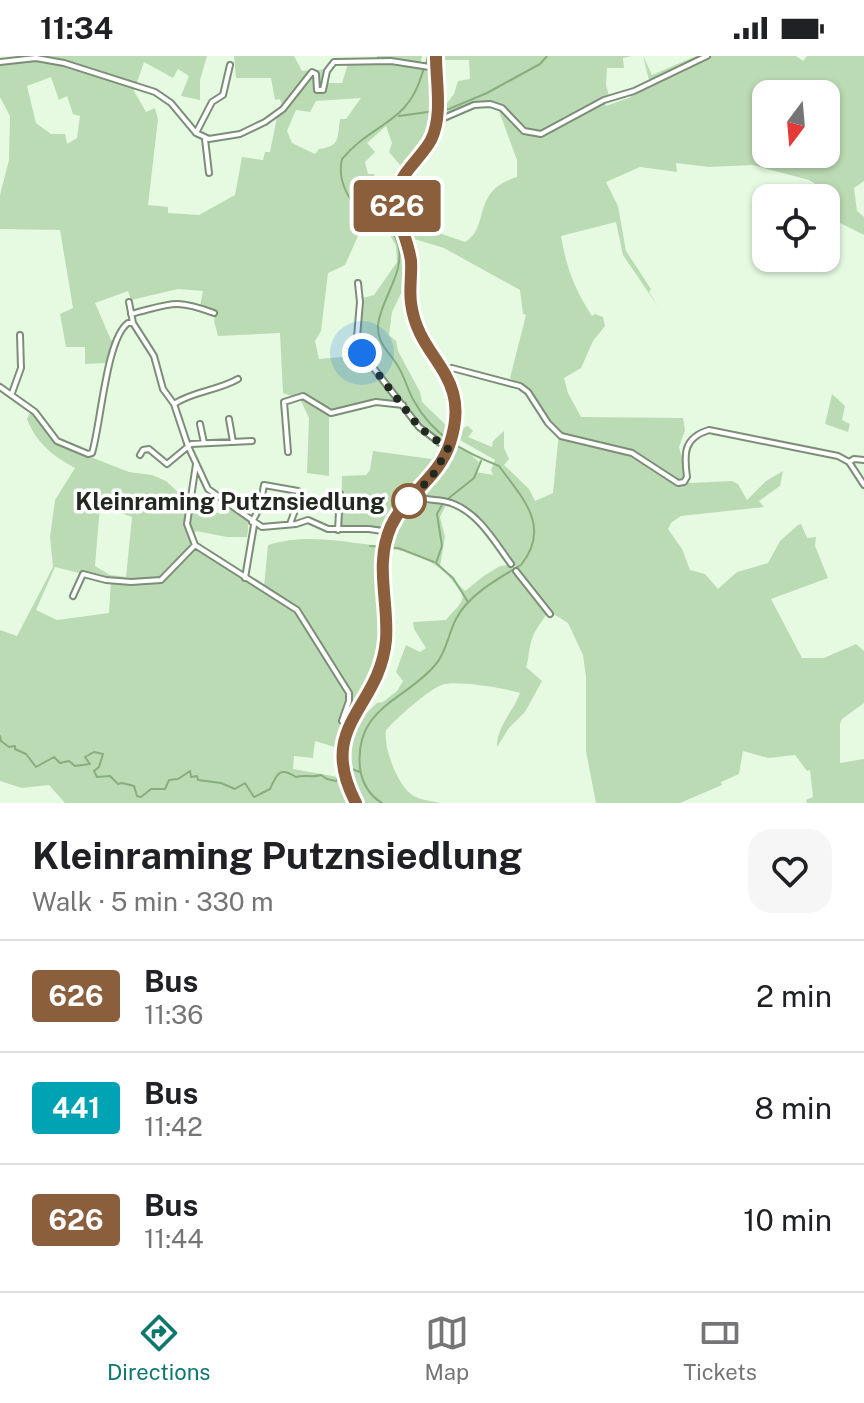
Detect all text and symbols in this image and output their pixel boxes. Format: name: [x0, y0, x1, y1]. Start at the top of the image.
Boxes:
text: 11:34: [40, 10, 113, 46]
north arrow: [752, 80, 840, 168]
map controls: [752, 80, 840, 272]
line badge: 626: [351, 180, 443, 232]
button: locate: [752, 184, 840, 272]
text: 626: [370, 189, 424, 222]
your location: [342, 333, 382, 373]
marker: Kleinraming Putznsiedlung: [392, 484, 426, 518]
place label: Kleinraming Putznsiedlung: [75, 487, 385, 515]
button: heart: [748, 829, 832, 913]
text: Kleinraming Putznsiedlung: [32, 833, 522, 878]
text: Walk · 5 min · 330 m: [32, 886, 273, 917]
text: Bus: [144, 963, 198, 999]
text: 2 min: [756, 978, 832, 1014]
text: 626: [49, 979, 103, 1012]
text: 11:36: [144, 999, 203, 1030]
text: Bus: [144, 1075, 198, 1111]
text: 8 min: [754, 1090, 832, 1126]
text: 441: [52, 1091, 100, 1124]
text: 11:42: [144, 1111, 203, 1142]
text: Bus: [144, 1187, 198, 1223]
text: 10 min: [743, 1202, 832, 1238]
text: 626: [49, 1203, 103, 1236]
text: 11:44: [144, 1223, 204, 1254]
tab: Directions: [107, 1311, 210, 1385]
tab: Map: [424, 1311, 469, 1385]
tab: Tickets: [683, 1311, 757, 1385]

